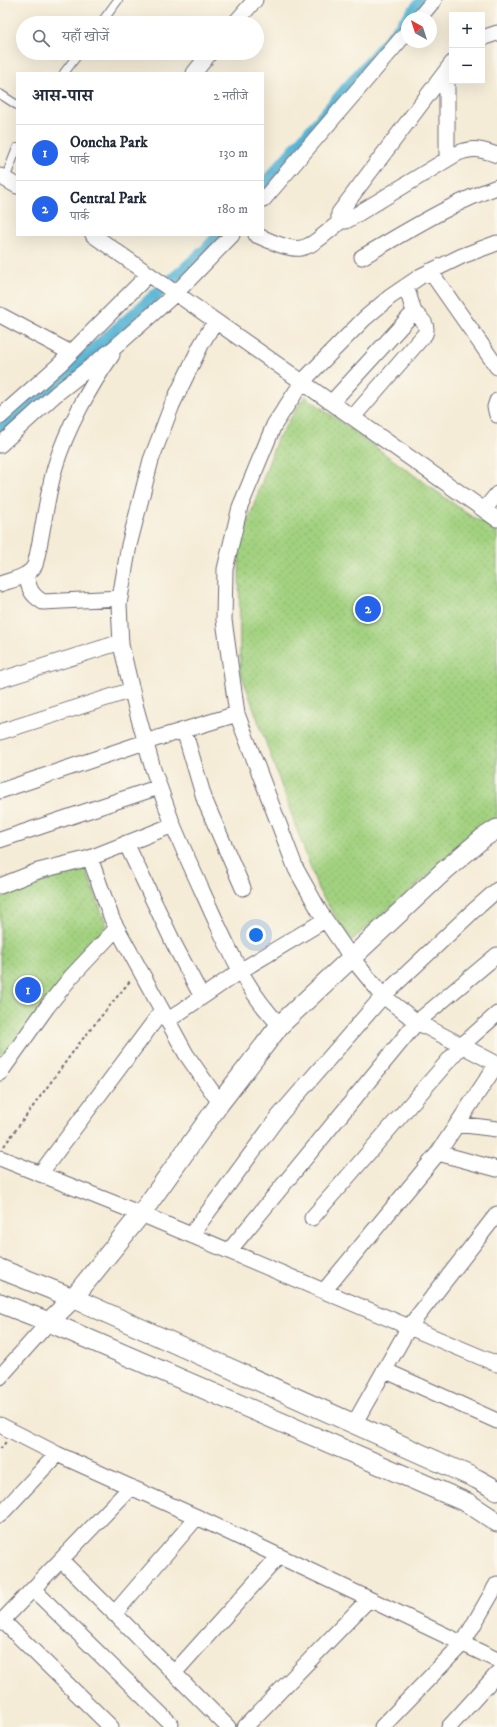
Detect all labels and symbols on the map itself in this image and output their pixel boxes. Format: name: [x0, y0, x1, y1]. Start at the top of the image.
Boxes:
north arrow: [401, 12, 437, 48]
pin: 2: [355, 594, 381, 624]
your location: [246, 925, 266, 945]
pin: 1: [15, 975, 41, 1005]

